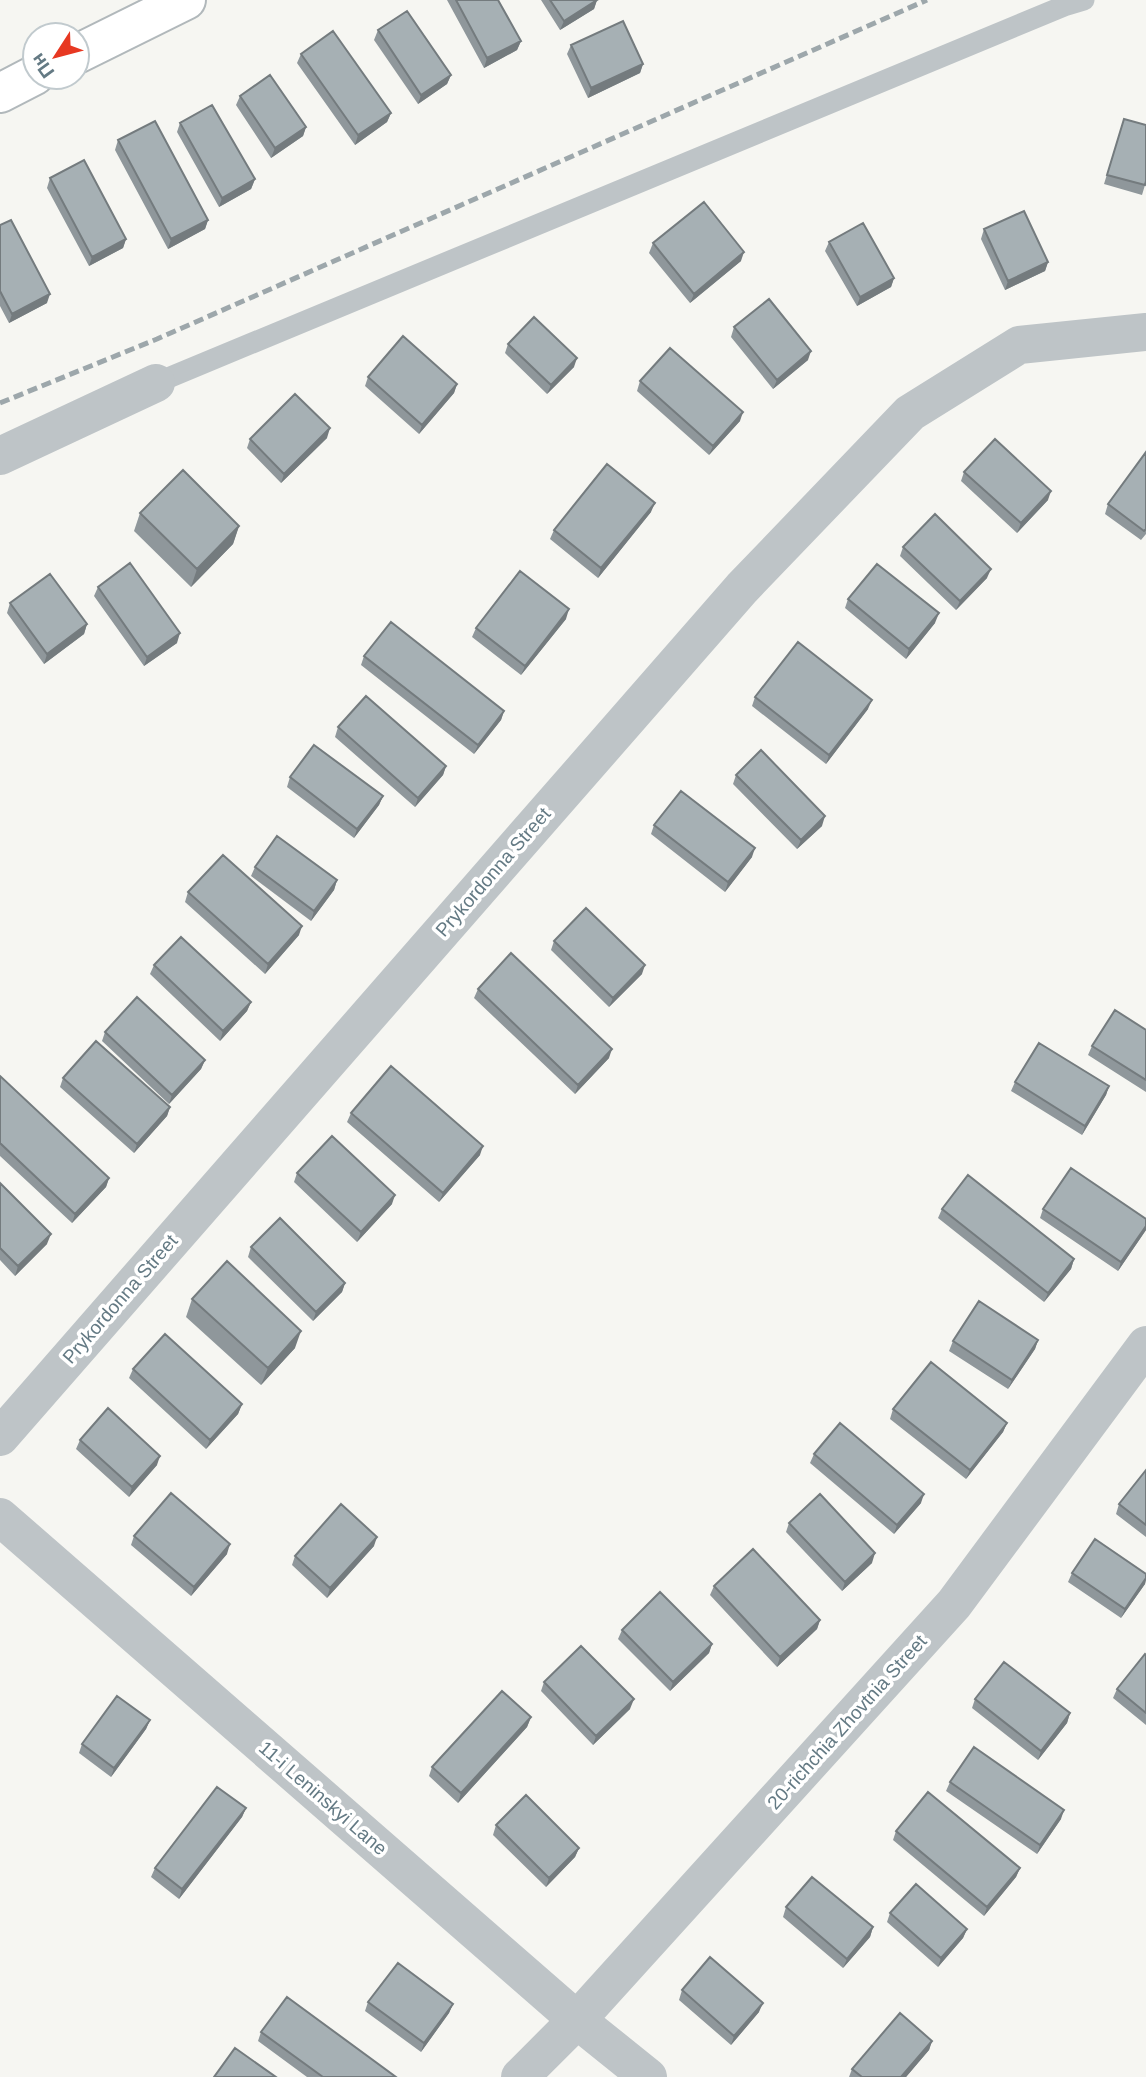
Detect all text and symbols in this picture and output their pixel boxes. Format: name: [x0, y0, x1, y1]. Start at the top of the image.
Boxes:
north arrow: [21, 21, 91, 91]
text: Пн: [27, 49, 59, 82]
street label: Prykordonna Street: [431, 803, 555, 941]
street label: Prykordonna Street: [58, 1230, 182, 1368]
street label: 20-richchia Zhovtnia Street: [763, 1630, 931, 1813]
street label: 11-i Leninskyi Lane: [255, 1737, 391, 1859]

